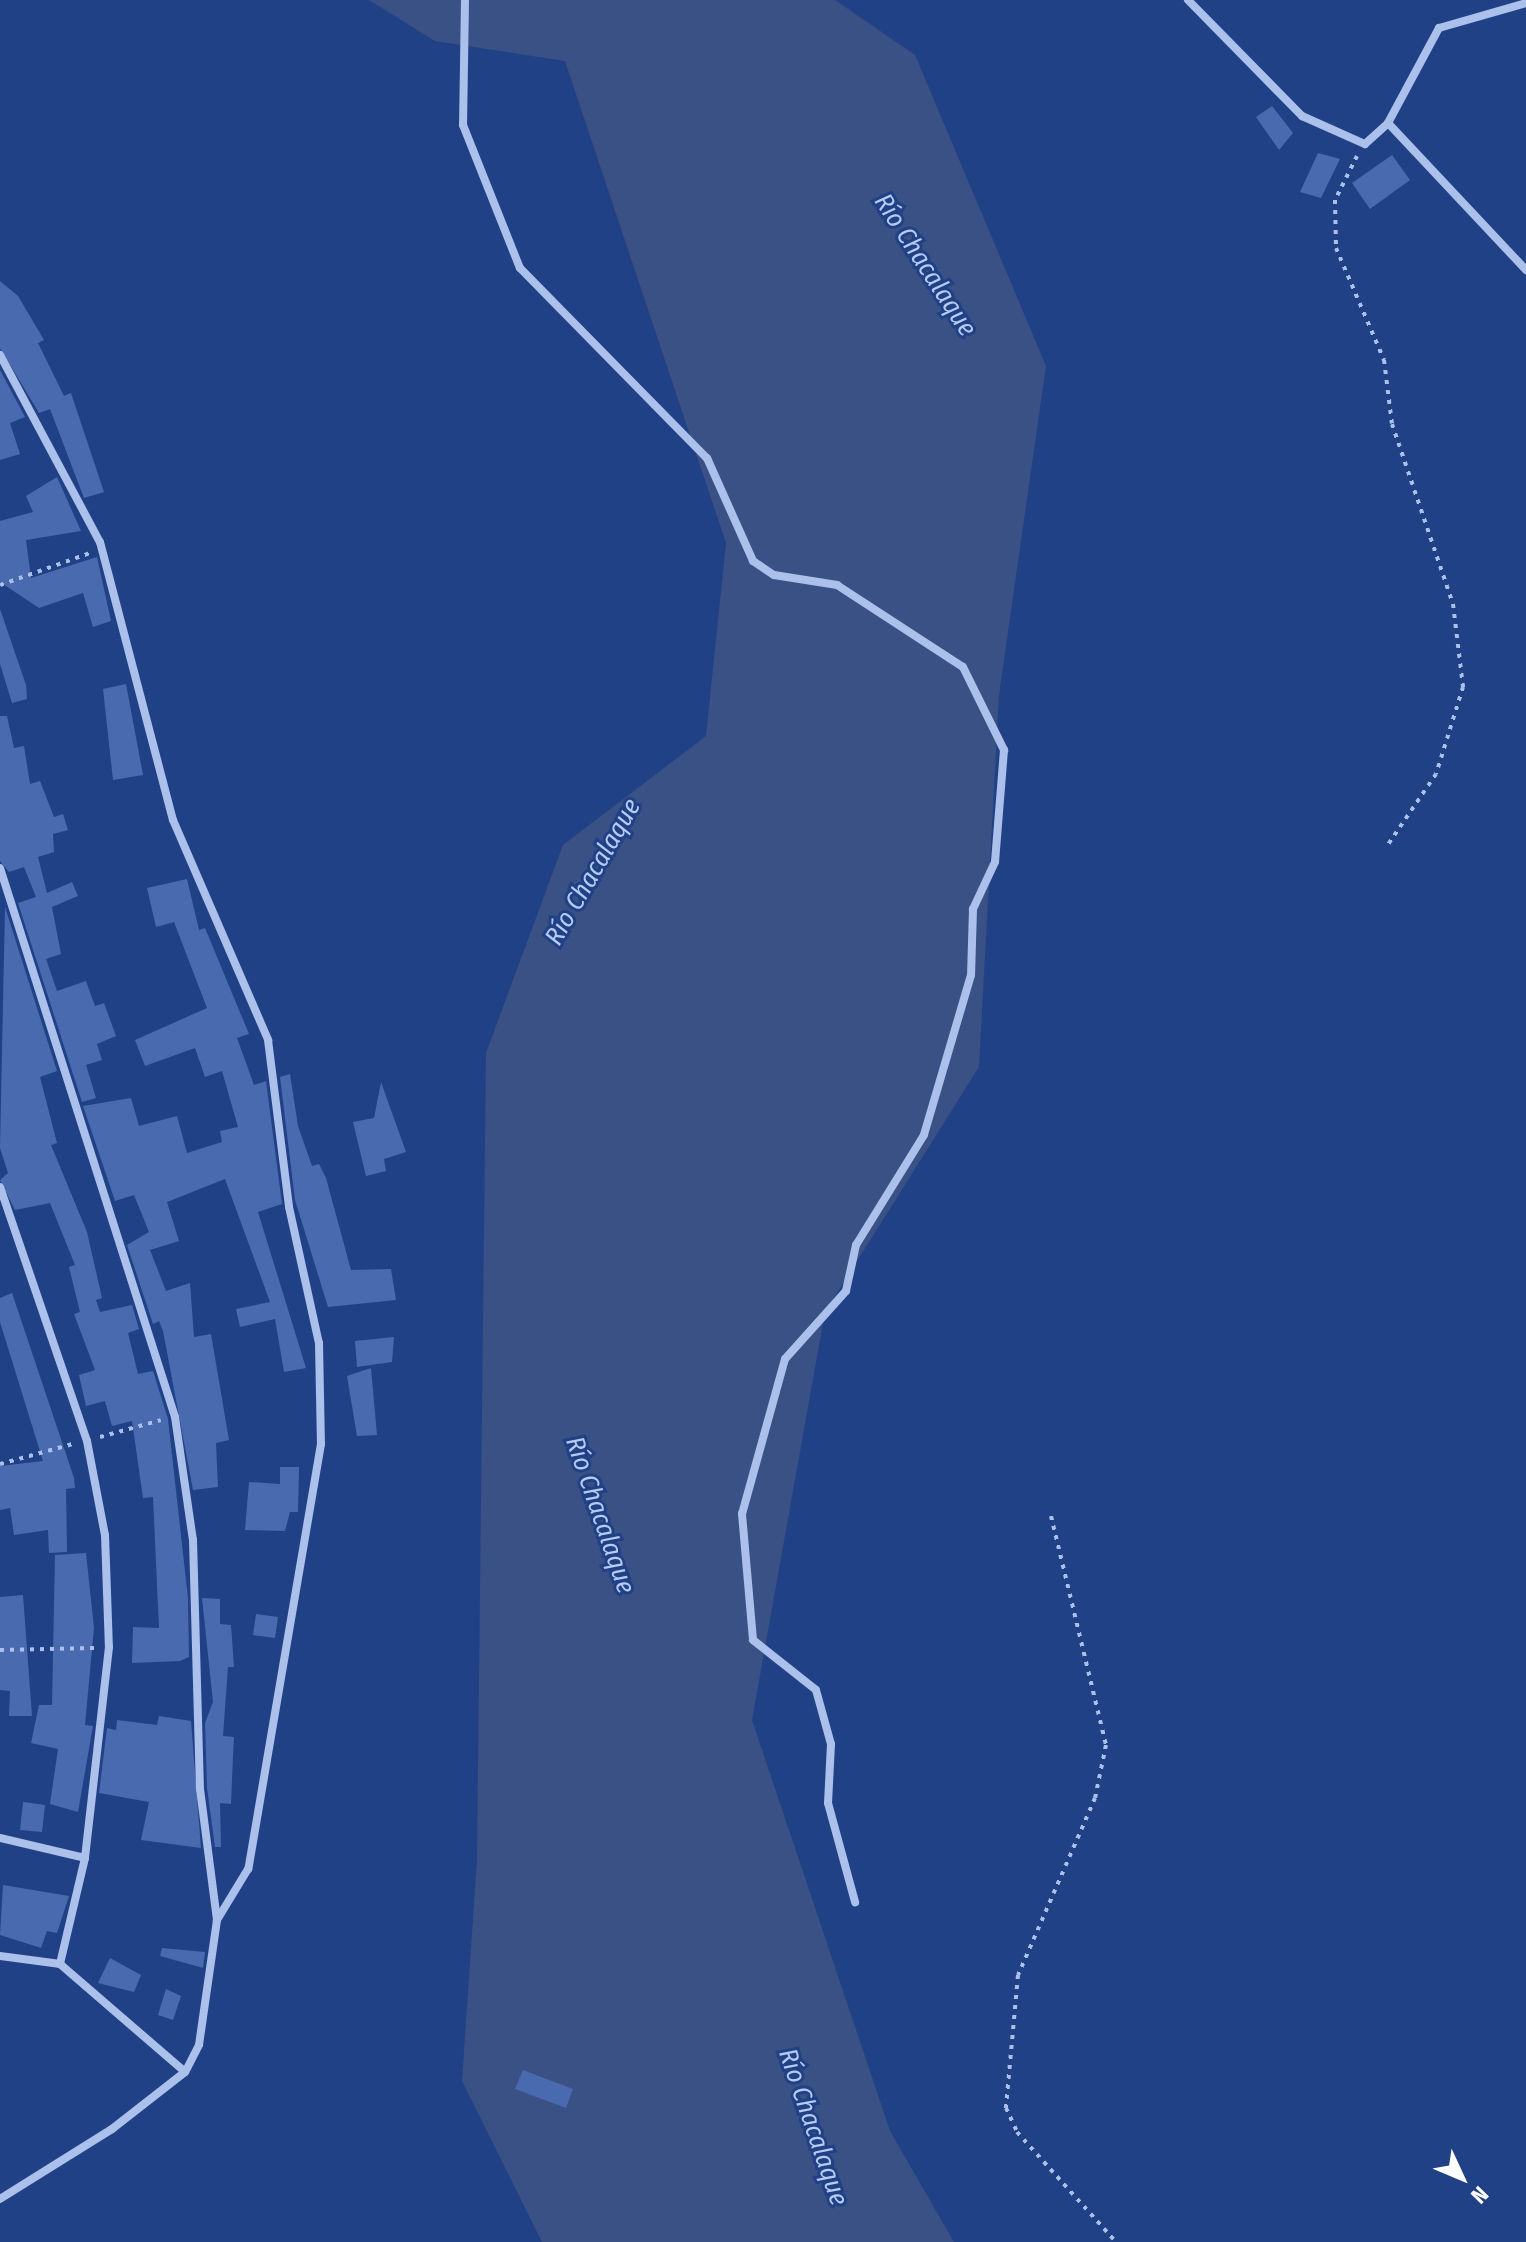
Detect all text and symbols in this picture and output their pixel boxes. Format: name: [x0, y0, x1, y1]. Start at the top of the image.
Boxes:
water label: Río Chacalaque: [867, 188, 983, 342]
water label: Río Chacalaque: [539, 793, 647, 951]
water label: Río Chacalaque: [559, 1432, 641, 1598]
water label: Río Chacalaque: [772, 2044, 854, 2210]
north arrow: [1422, 2138, 1502, 2218]
text: N: [1465, 2181, 1494, 2209]

